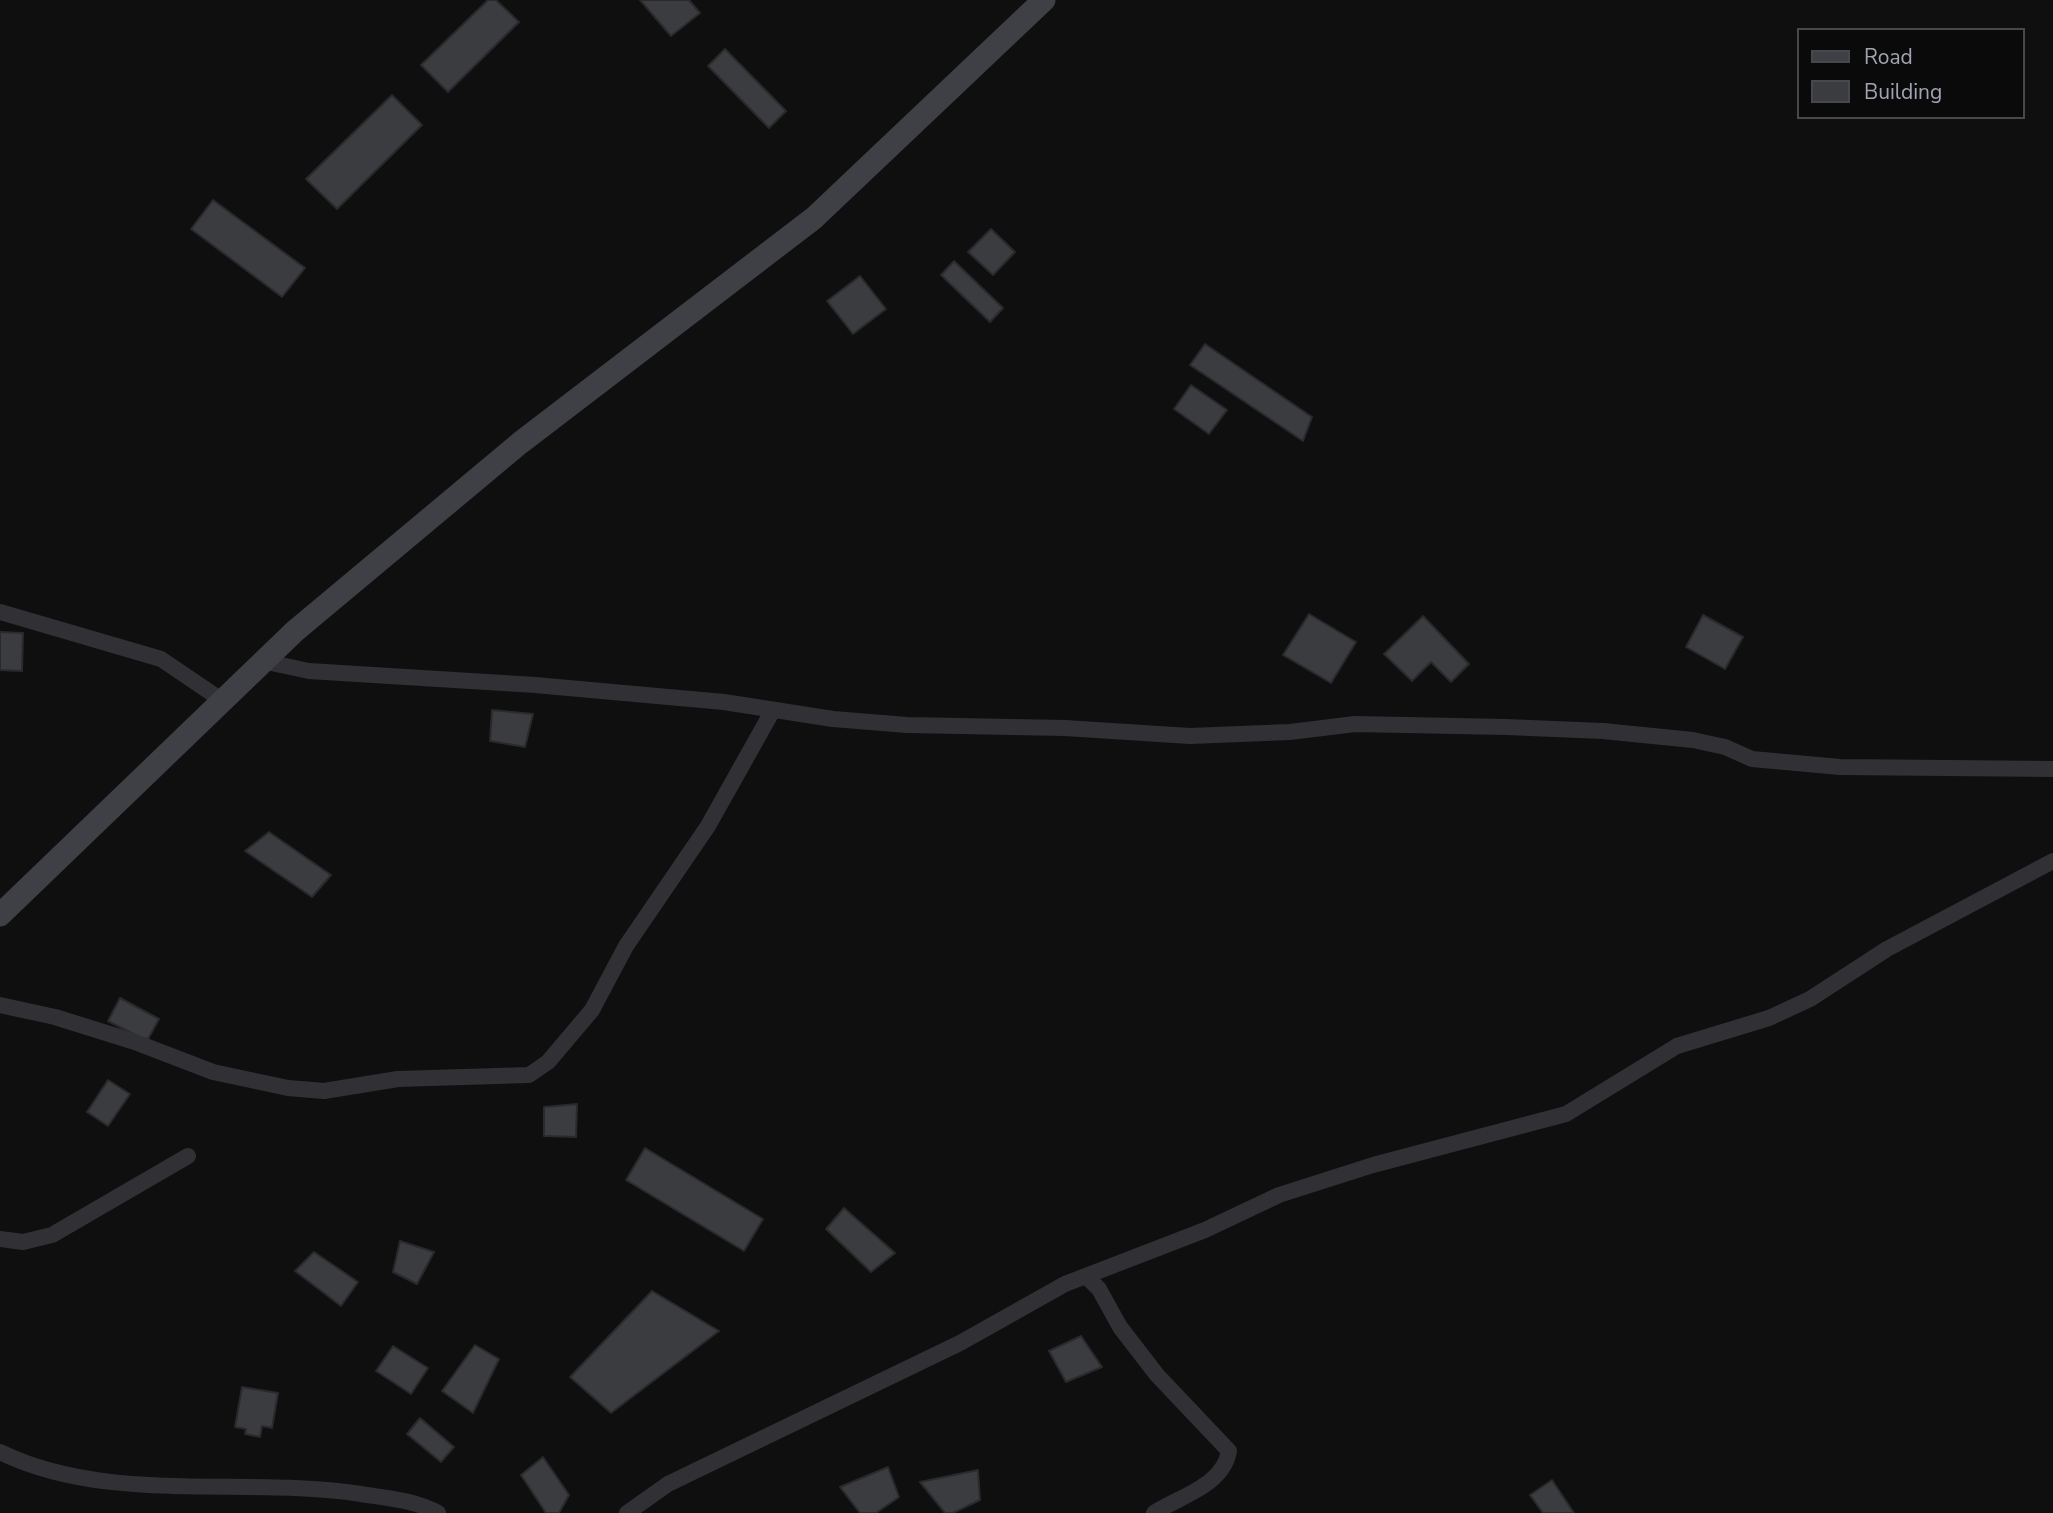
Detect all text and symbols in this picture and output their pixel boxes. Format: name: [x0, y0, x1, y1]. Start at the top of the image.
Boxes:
legend: [1798, 28, 2025, 119]
text: Road: [1864, 43, 1913, 71]
text: Building: [1864, 78, 1942, 106]

